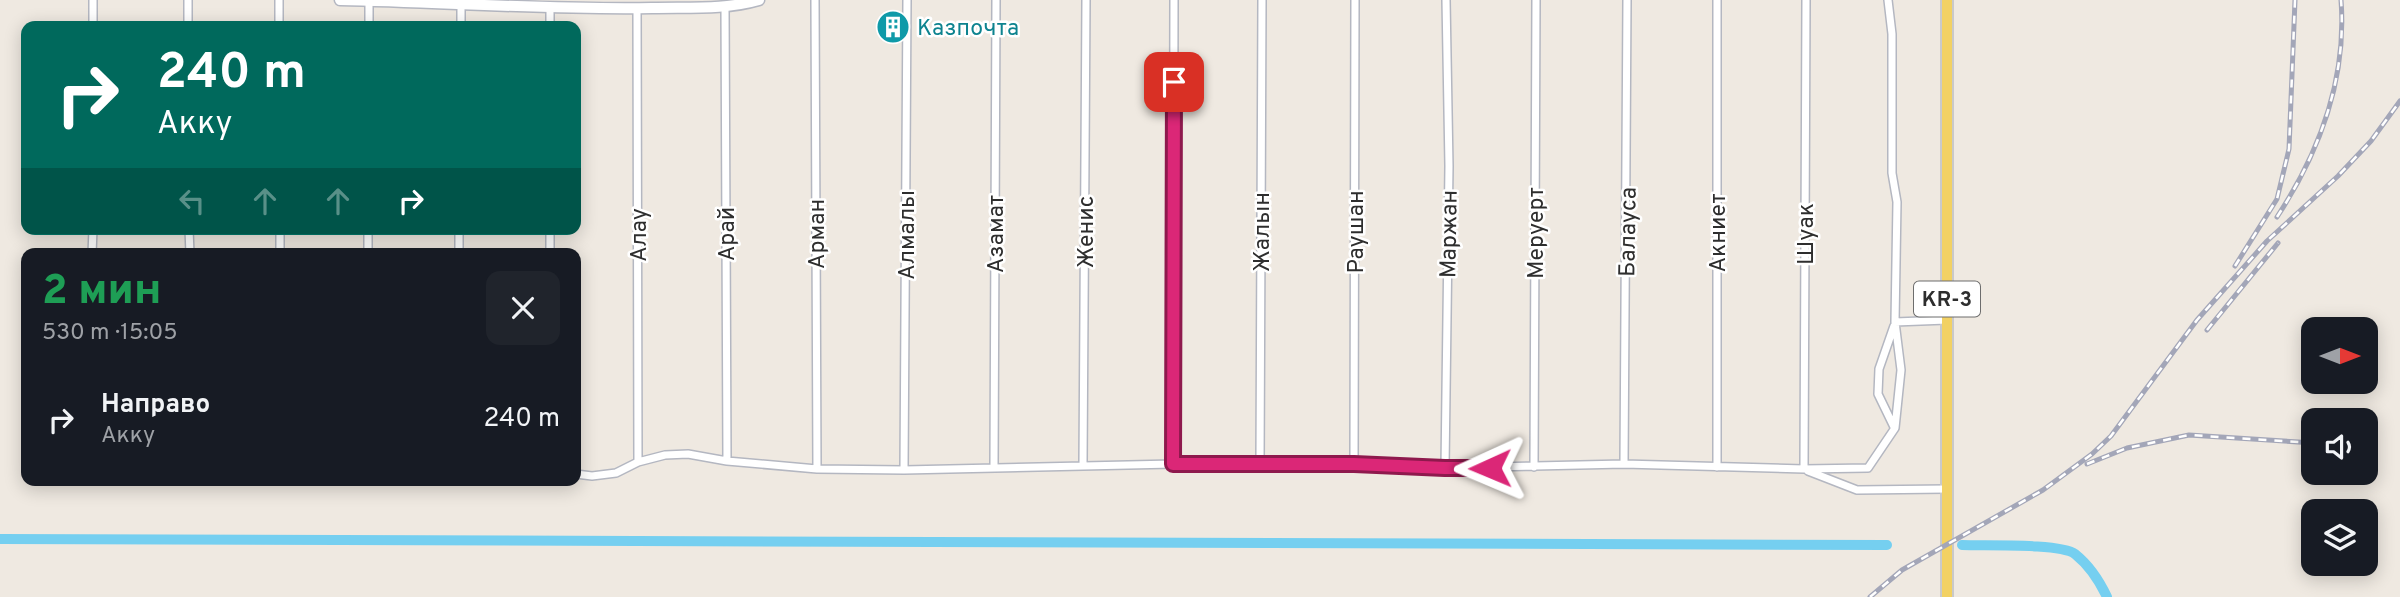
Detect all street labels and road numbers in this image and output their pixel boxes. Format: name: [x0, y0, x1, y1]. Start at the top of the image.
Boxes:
street label: Меруерт: [1523, 187, 1552, 279]
street label: Балауса: [1614, 187, 1645, 277]
street label: Алмалы: [894, 190, 923, 280]
street label: Раушан: [1343, 190, 1372, 274]
street label: Маржан: [1435, 190, 1466, 278]
street label: Жалын: [1249, 192, 1278, 272]
street label: Акниет: [1705, 193, 1734, 273]
street label: Азамат: [983, 195, 1012, 273]
street label: Женис: [1073, 196, 1102, 268]
street label: Арман: [804, 199, 833, 269]
street label: Шуак: [1793, 203, 1822, 265]
street label: Арай: [714, 207, 743, 261]
street label: Алау: [626, 208, 655, 262]
road number: KR-3: [1914, 282, 1980, 316]

